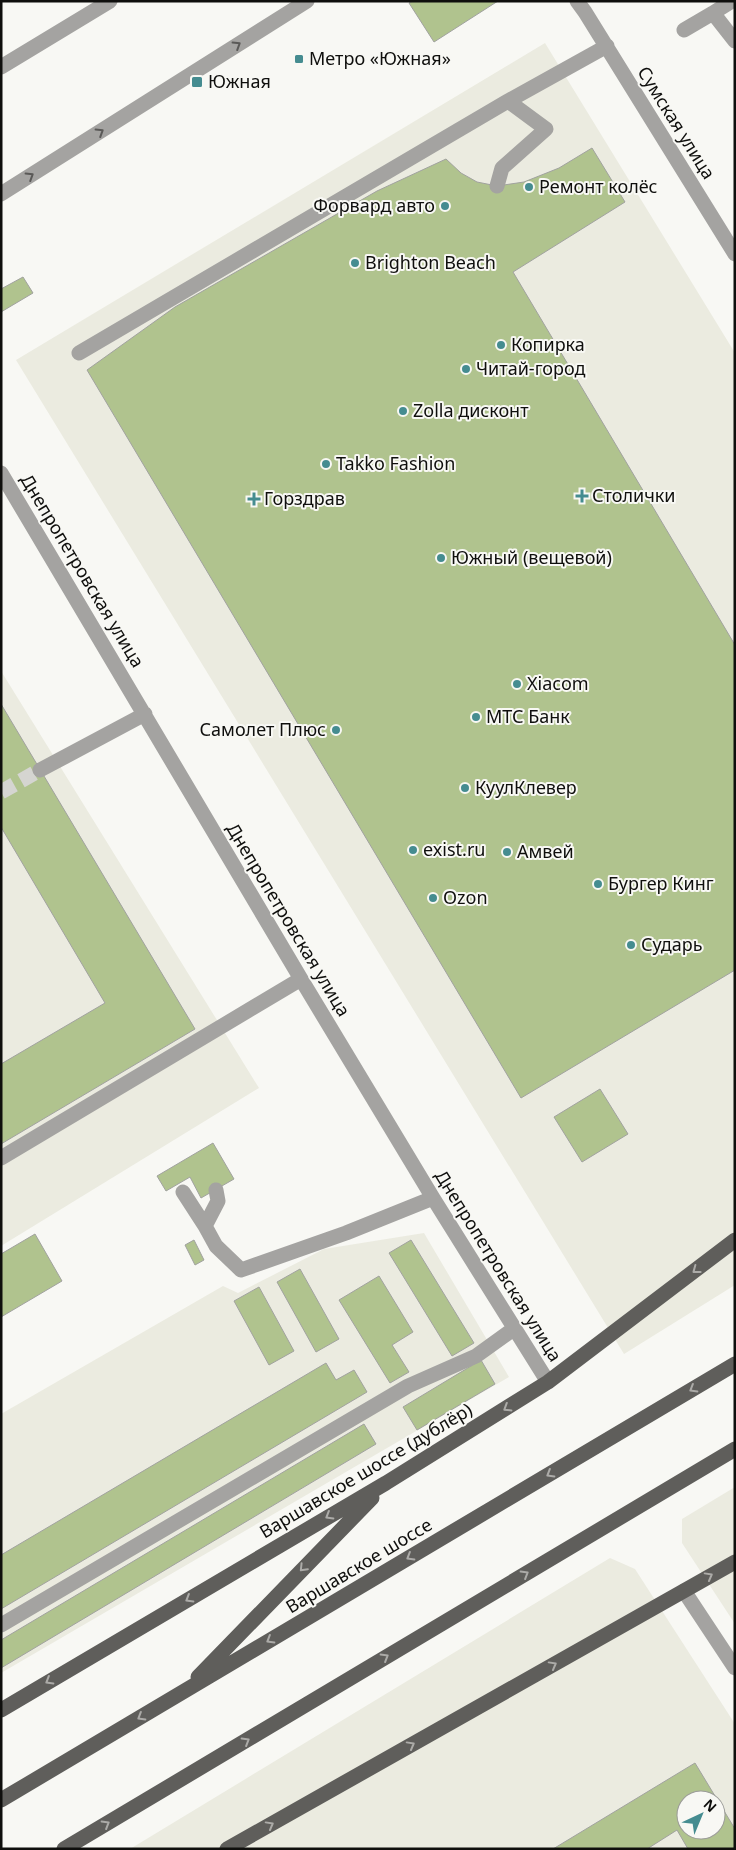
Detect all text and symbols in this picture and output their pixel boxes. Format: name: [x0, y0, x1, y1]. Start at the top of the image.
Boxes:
one-way arrow: [232, 42, 241, 51]
place label: Метро «Южная»: [309, 46, 451, 70]
marker: Метро «Южная»: [293, 53, 305, 65]
street label: Сумская улица: [633, 62, 721, 183]
place label: Южная: [208, 69, 271, 93]
marker: Южная: [190, 75, 204, 89]
one-way arrow: [95, 128, 104, 138]
one-way arrow: [24, 173, 34, 182]
place label: Ремонт колёс: [539, 174, 658, 198]
marker: Ремонт колёс: [523, 181, 535, 193]
place label: Форвард авто: [313, 193, 435, 217]
marker: Форвард авто: [439, 200, 451, 212]
place label: Brighton Beach: [365, 250, 496, 274]
marker: Brighton Beach: [349, 257, 361, 269]
place label: Копирка: [511, 332, 585, 356]
marker: Копирка: [495, 339, 507, 351]
place label: Читай-город: [476, 356, 585, 380]
marker: Читай-город: [460, 363, 472, 375]
place label: Zolla дисконт: [413, 398, 529, 422]
marker: Zolla дисконт: [397, 405, 409, 417]
place label: Takko Fashion: [336, 451, 455, 475]
marker: Takko Fashion: [320, 458, 332, 470]
street label: Днепропетровская улица: [15, 469, 150, 672]
place label: Столички: [592, 483, 675, 507]
place label: Горздрав: [264, 486, 345, 510]
marker: Столички: [576, 490, 588, 502]
marker: Горздрав: [248, 493, 260, 505]
place label: Южный (вещевой): [451, 545, 612, 569]
marker: Южный (вещевой): [435, 552, 447, 564]
place label: Xiacom: [527, 671, 589, 695]
marker: Xiacom: [511, 678, 523, 690]
place label: МТС Банк: [486, 704, 570, 728]
marker: МТС Банк: [470, 711, 482, 723]
place label: Самолет Плюс: [200, 717, 326, 741]
marker: Самолет Плюс: [330, 724, 342, 736]
place label: КуулКлевер: [475, 775, 577, 799]
marker: КуулКлевер: [459, 782, 471, 794]
street label: Днепропетровская улица: [221, 818, 356, 1021]
place label: exist.ru: [423, 837, 485, 861]
place label: Амвей: [517, 839, 574, 863]
marker: exist.ru: [407, 844, 419, 856]
marker: Амвей: [501, 846, 513, 858]
place label: Бургер Кинг: [608, 871, 714, 895]
marker: Бургер Кинг: [592, 878, 604, 890]
place label: Ozon: [443, 885, 488, 909]
marker: Ozon: [427, 892, 439, 904]
place label: Сударь: [641, 932, 702, 956]
marker: Сударь: [625, 939, 637, 951]
street label: Днепропетровская улица: [430, 1165, 568, 1366]
one-way arrow: [693, 1264, 702, 1272]
one-way arrow: [689, 1382, 698, 1392]
street label: Варшавское шоссе (дублёр): [255, 1397, 476, 1543]
one-way arrow: [503, 1402, 512, 1411]
one-way arrow: [546, 1468, 555, 1478]
one-way arrow: [325, 1510, 334, 1520]
street label: Варшавское шоссе: [281, 1512, 436, 1618]
one-way arrow: [406, 1551, 415, 1561]
one-way arrow: [300, 1562, 309, 1571]
one-way arrow: [519, 1570, 528, 1580]
one-way arrow: [704, 1573, 713, 1583]
one-way arrow: [185, 1592, 194, 1602]
one-way arrow: [267, 1634, 276, 1644]
one-way arrow: [380, 1654, 389, 1664]
one-way arrow: [547, 1661, 556, 1671]
one-way arrow: [46, 1675, 55, 1685]
one-way arrow: [138, 1711, 147, 1721]
one-way arrow: [240, 1737, 249, 1747]
one-way arrow: [406, 1741, 415, 1751]
north arrow: [676, 1790, 726, 1840]
text: N: [700, 1794, 721, 1816]
one-way arrow: [101, 1820, 110, 1830]
one-way arrow: [264, 1821, 273, 1831]

